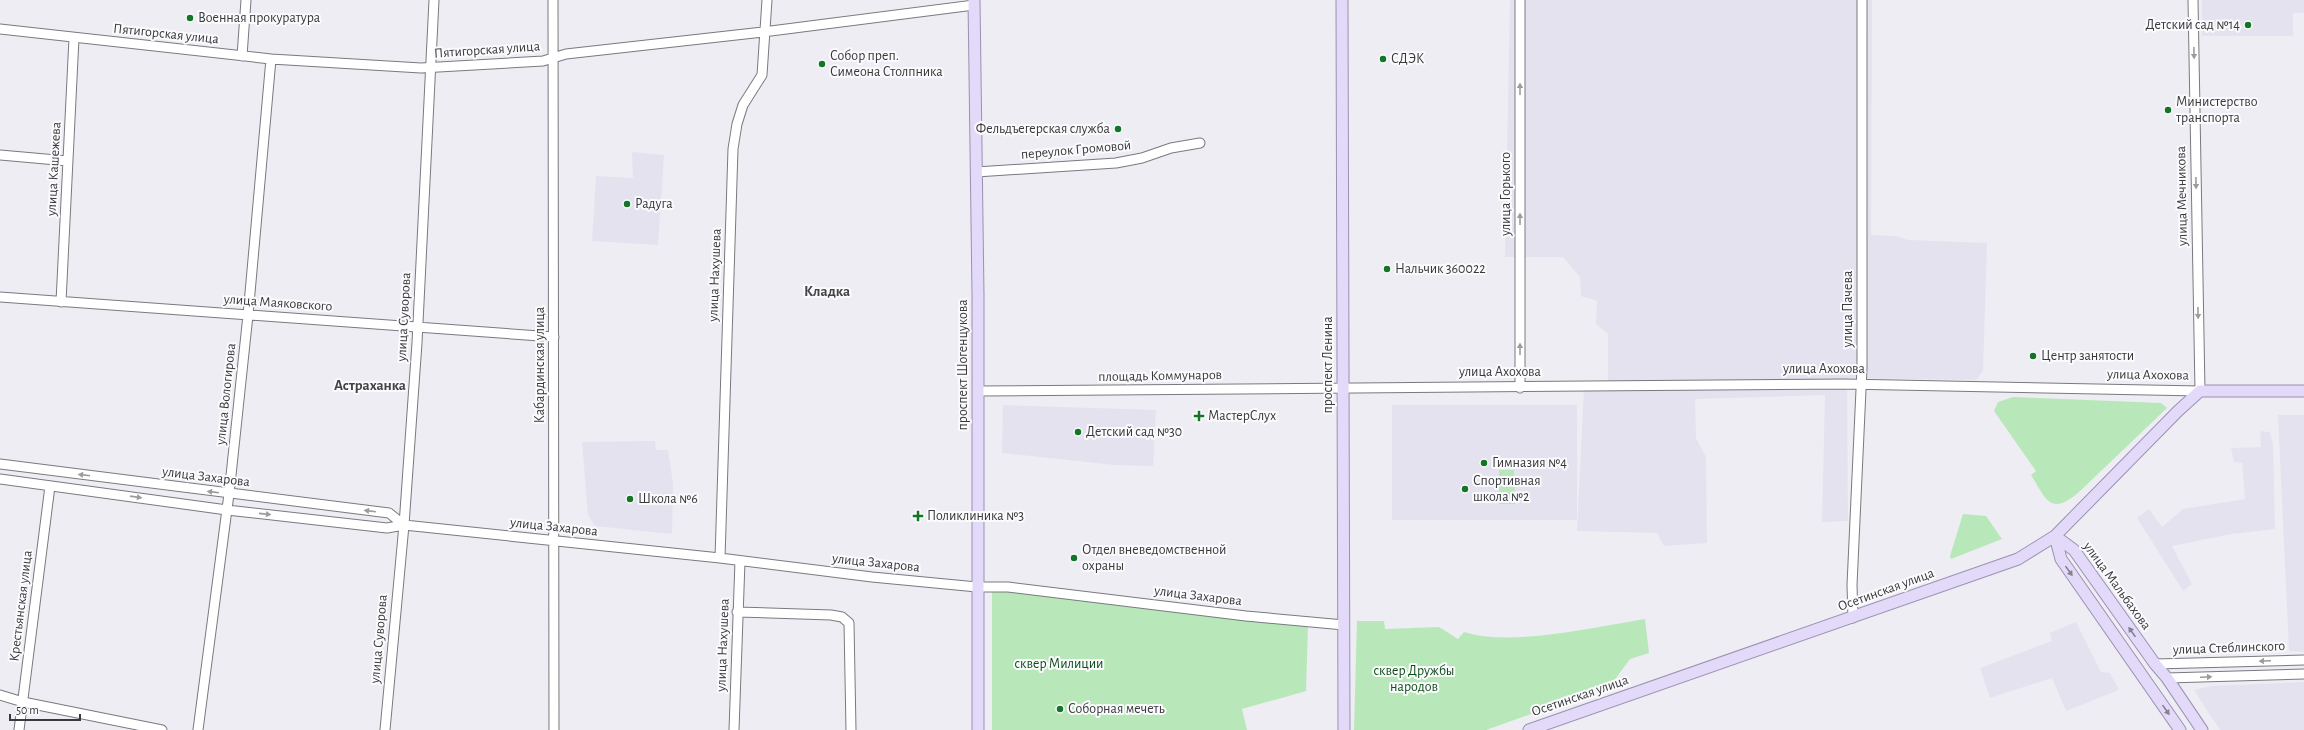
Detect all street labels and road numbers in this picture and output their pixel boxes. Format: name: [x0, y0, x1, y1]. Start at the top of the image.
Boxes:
street label: Пятигорская улица: [112, 21, 220, 47]
street label: Пятигорская улица: [433, 39, 541, 61]
street label: улица Кашежева: [44, 121, 63, 217]
street label: переулок Громовой: [1020, 138, 1132, 162]
street label: улица Мечникова: [2174, 145, 2190, 247]
street label: улица Горького: [1499, 152, 1513, 237]
street label: улица Нахушева: [706, 228, 724, 323]
street label: улица Пачева: [1841, 270, 1855, 348]
street label: улица Суворова: [395, 271, 413, 363]
street label: улица Маяковского: [222, 292, 333, 314]
street label: проспект Шогенцукова: [956, 299, 970, 431]
street label: Кабардинская улица: [533, 306, 547, 423]
street label: проспект Ленина: [1321, 316, 1335, 414]
street label: улица Вологирова: [214, 342, 238, 447]
street label: улица Ахохова: [1782, 362, 1866, 376]
street label: улица Ахохова: [1458, 365, 1542, 379]
street label: улица Ахохова: [2106, 367, 2190, 383]
street label: площадь Коммунаров: [1098, 368, 1222, 384]
street label: улица Захарова: [160, 465, 251, 489]
street label: улица Захарова: [508, 515, 599, 539]
street label: улица Мальбахова: [2080, 539, 2154, 633]
street label: Крестьянская улица: [7, 549, 35, 662]
street label: улица Захарова: [830, 551, 921, 575]
street label: Осетинская улица: [1836, 566, 1937, 614]
street label: улица Захарова: [1152, 584, 1243, 608]
street label: улица Суворова: [368, 593, 390, 685]
street label: улица Нахушева: [714, 598, 732, 693]
street label: улица Стеблинского: [2172, 639, 2286, 657]
street label: Осетинская улица: [1530, 673, 1631, 719]

